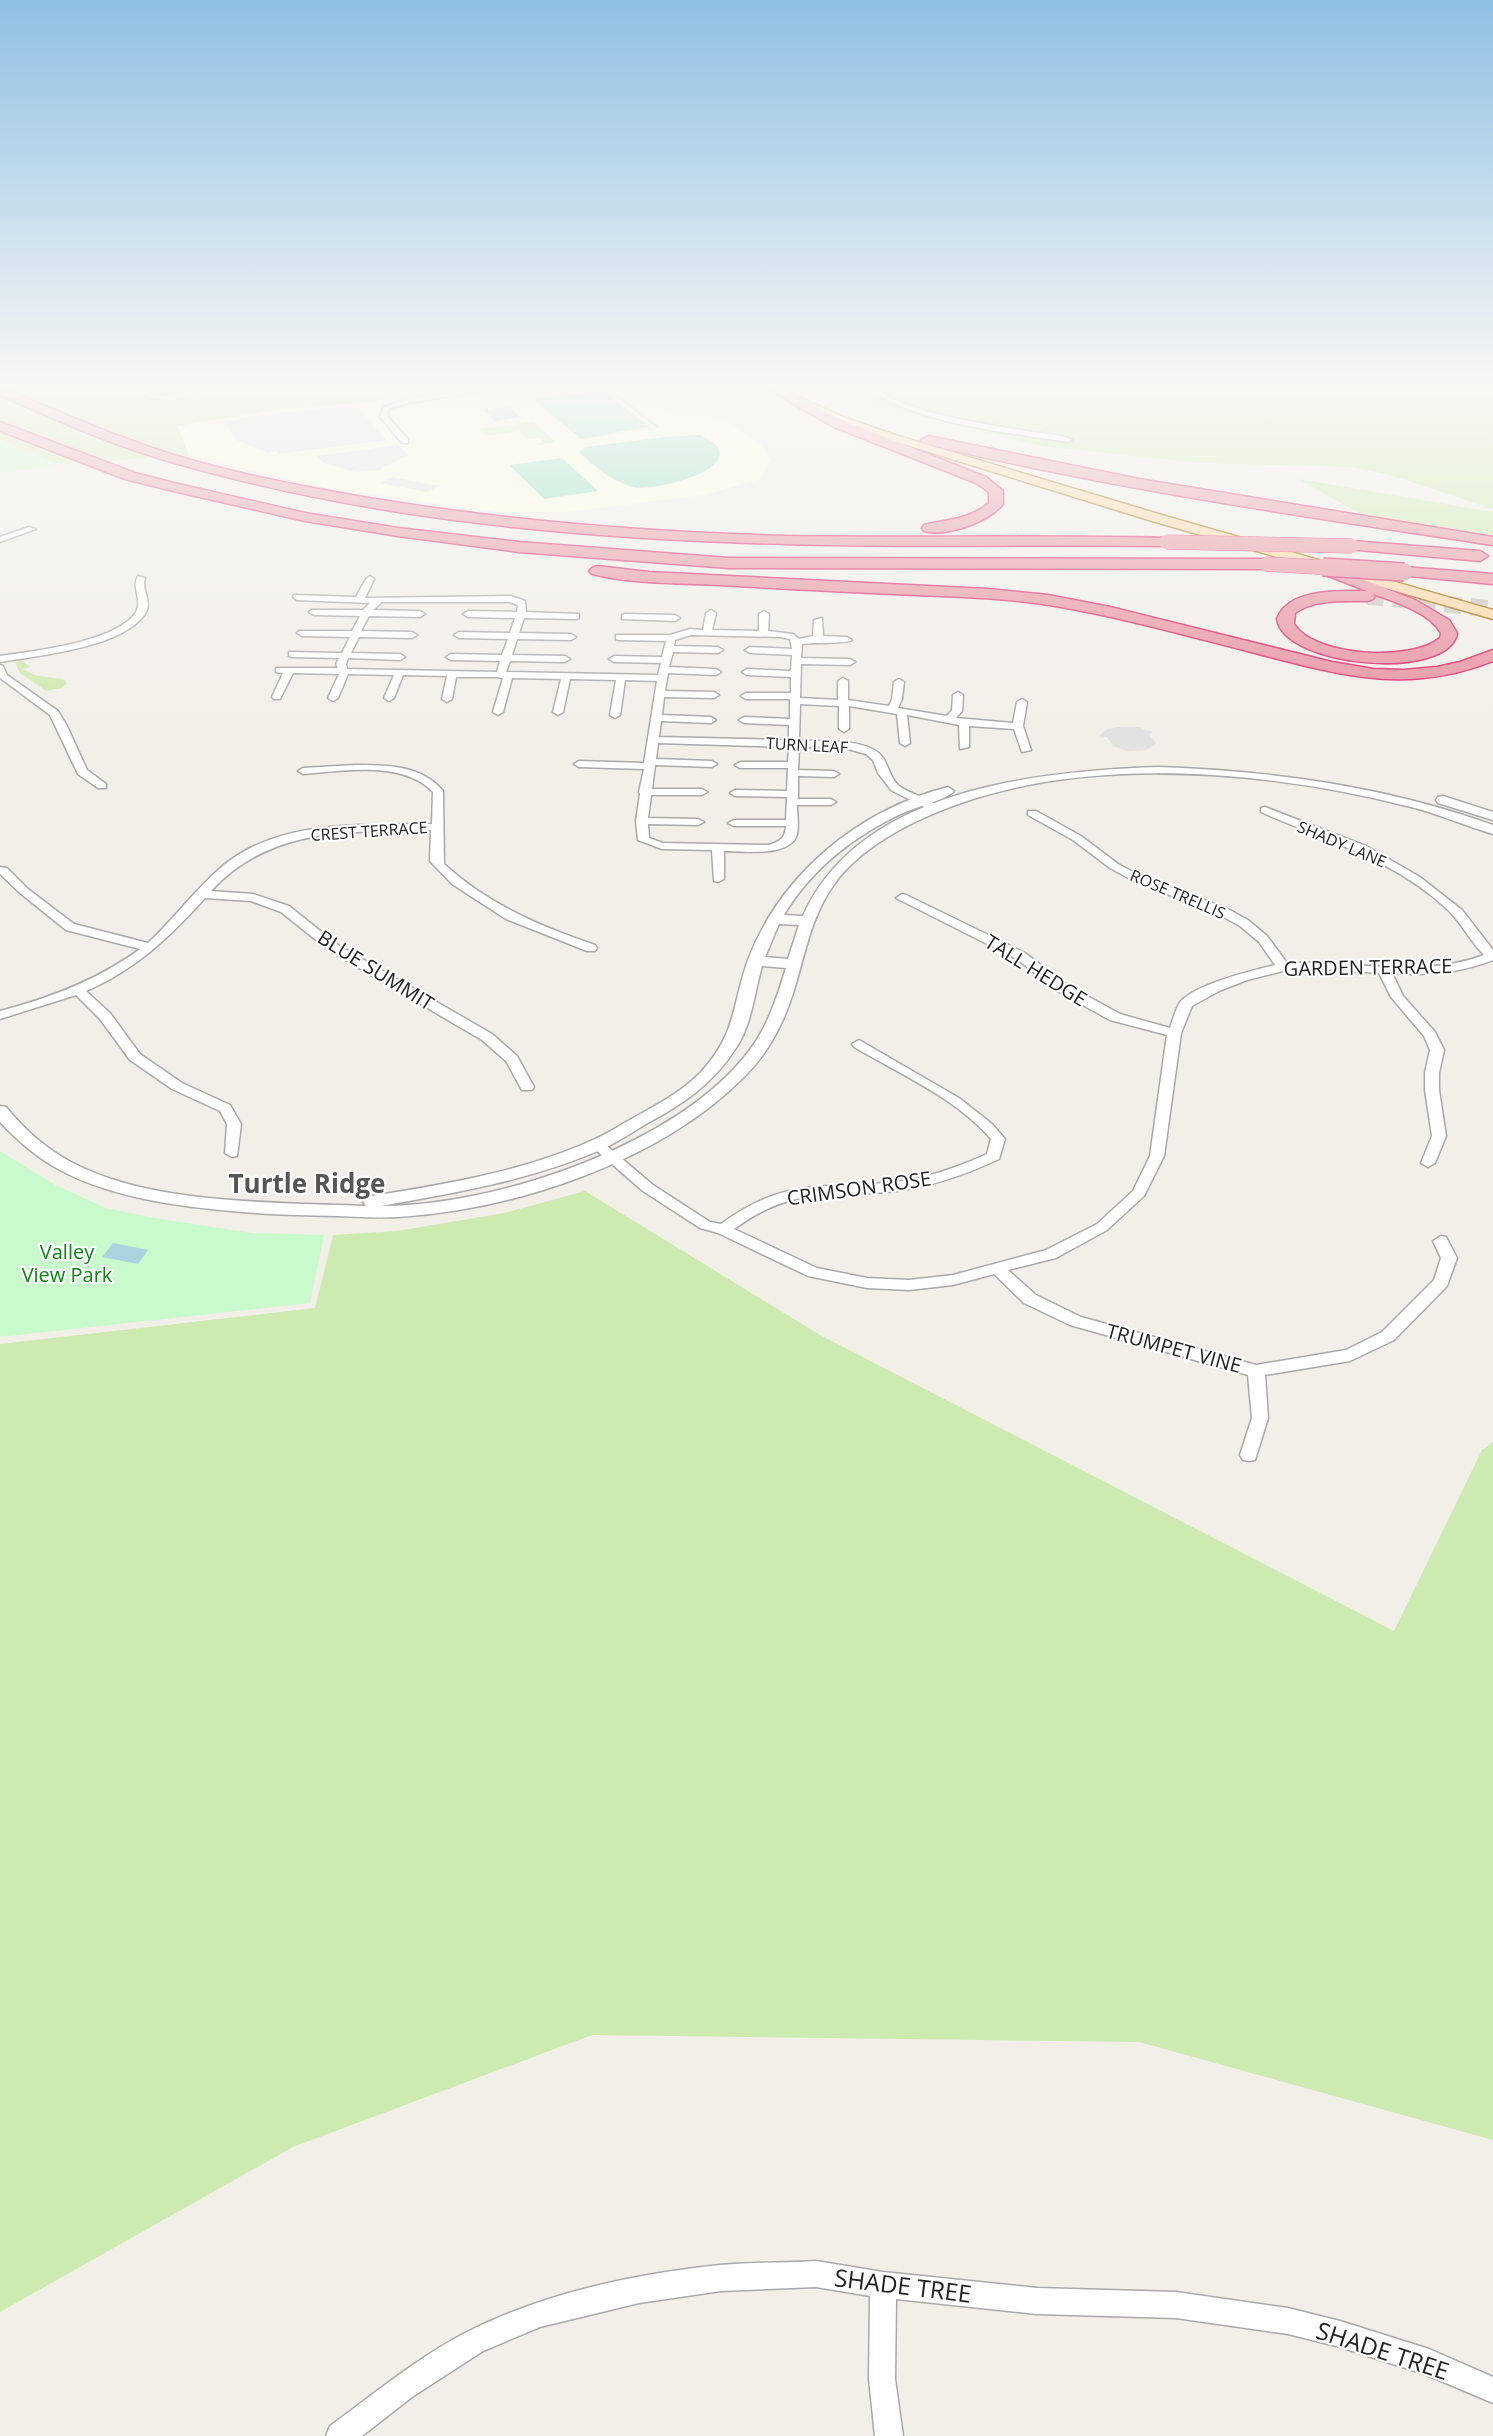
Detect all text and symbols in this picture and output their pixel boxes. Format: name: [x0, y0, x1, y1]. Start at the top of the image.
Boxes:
street label: TURN LEAF: [765, 732, 849, 758]
street label: SHADY LANE: [1294, 815, 1390, 873]
street label: CREST TERRACE: [310, 816, 428, 846]
street label: ROSE TRELLIS: [1127, 864, 1229, 924]
street label: BLUE SUMMIT: [313, 923, 439, 1017]
street label: TALL HEDGE: [980, 928, 1092, 1012]
street label: GARDEN TERRACE: [1283, 952, 1453, 982]
district label: Turtle Ridge: [229, 1165, 385, 1201]
street label: CRIMSON ROSE: [785, 1165, 933, 1211]
park label: Valley View Park: [22, 1238, 113, 1288]
street label: TRUMPET VINE: [1103, 1317, 1245, 1379]
street label: SHADE TREE: [833, 2260, 973, 2310]
street label: SHADE TREE: [1312, 2313, 1454, 2387]

